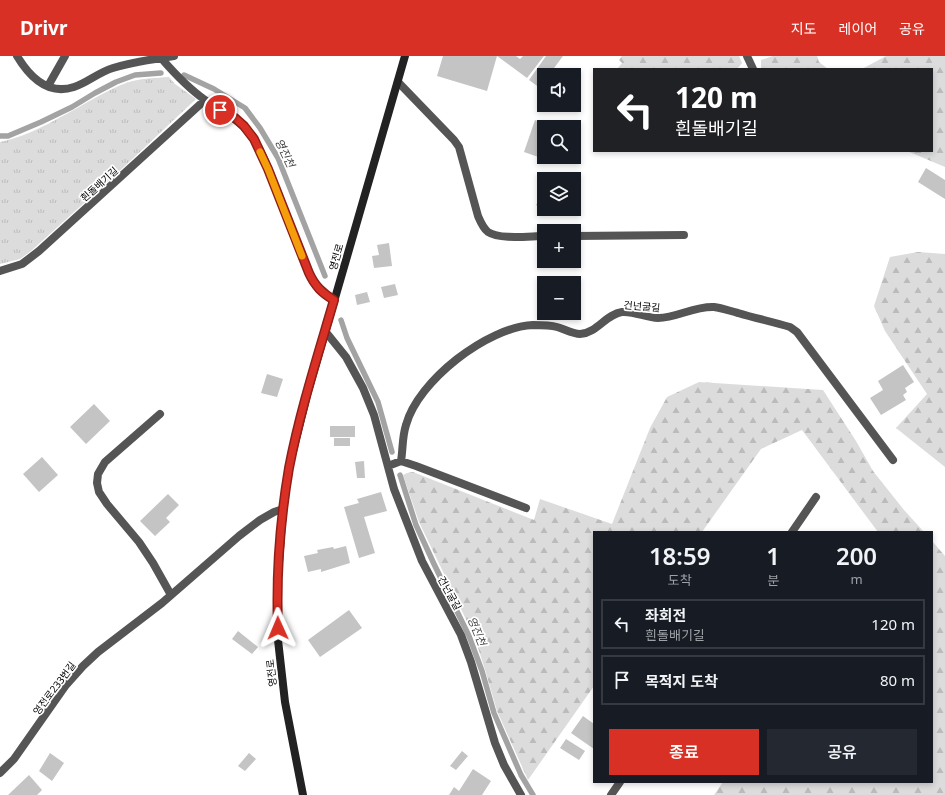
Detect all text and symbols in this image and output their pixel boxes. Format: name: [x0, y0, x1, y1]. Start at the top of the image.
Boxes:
text: Drivr: [20, 15, 67, 41]
text: 지도: [791, 19, 817, 38]
text: 레이어: [839, 19, 877, 38]
text: 공유: [899, 19, 925, 38]
map controls: [537, 68, 581, 320]
button: sound: [537, 68, 581, 112]
text: 120 m: [675, 78, 758, 116]
icon: left: [609, 84, 661, 136]
pin: [203, 93, 237, 127]
icon: arrive: [209, 99, 231, 121]
text: 흰돌배기길: [675, 116, 758, 140]
button: search: [537, 120, 581, 164]
water label: 영진천: [272, 136, 300, 171]
street label: 흰돌배기길: [77, 163, 121, 205]
button: layers: [537, 172, 581, 216]
button: +: [537, 224, 581, 268]
street label: 영전로: [325, 242, 347, 272]
button: −: [537, 276, 581, 320]
street label: 건넌굴길: [623, 297, 661, 315]
text: 18:59: [649, 539, 710, 572]
text: 1: [766, 539, 780, 572]
text: 200: [836, 539, 877, 572]
text: m: [850, 570, 863, 588]
text: 도착: [668, 571, 692, 589]
text: 분: [767, 571, 779, 589]
street label: 건넌굴길: [435, 574, 465, 612]
text: 좌회전: [645, 605, 686, 625]
position arrow: [257, 607, 299, 649]
icon: left: [611, 613, 633, 635]
water label: 영진천: [465, 614, 491, 649]
text: 120 m: [871, 614, 915, 634]
text: 흰돌배기길: [645, 626, 705, 644]
street label: 영전로233번길: [29, 659, 79, 717]
street label: 영전로: [263, 659, 279, 687]
icon: arrive: [611, 669, 633, 691]
text: 80 m: [880, 670, 915, 690]
text: 목적지 도착: [645, 671, 718, 691]
button: 종료: [609, 729, 759, 775]
button: 공유: [767, 729, 917, 775]

